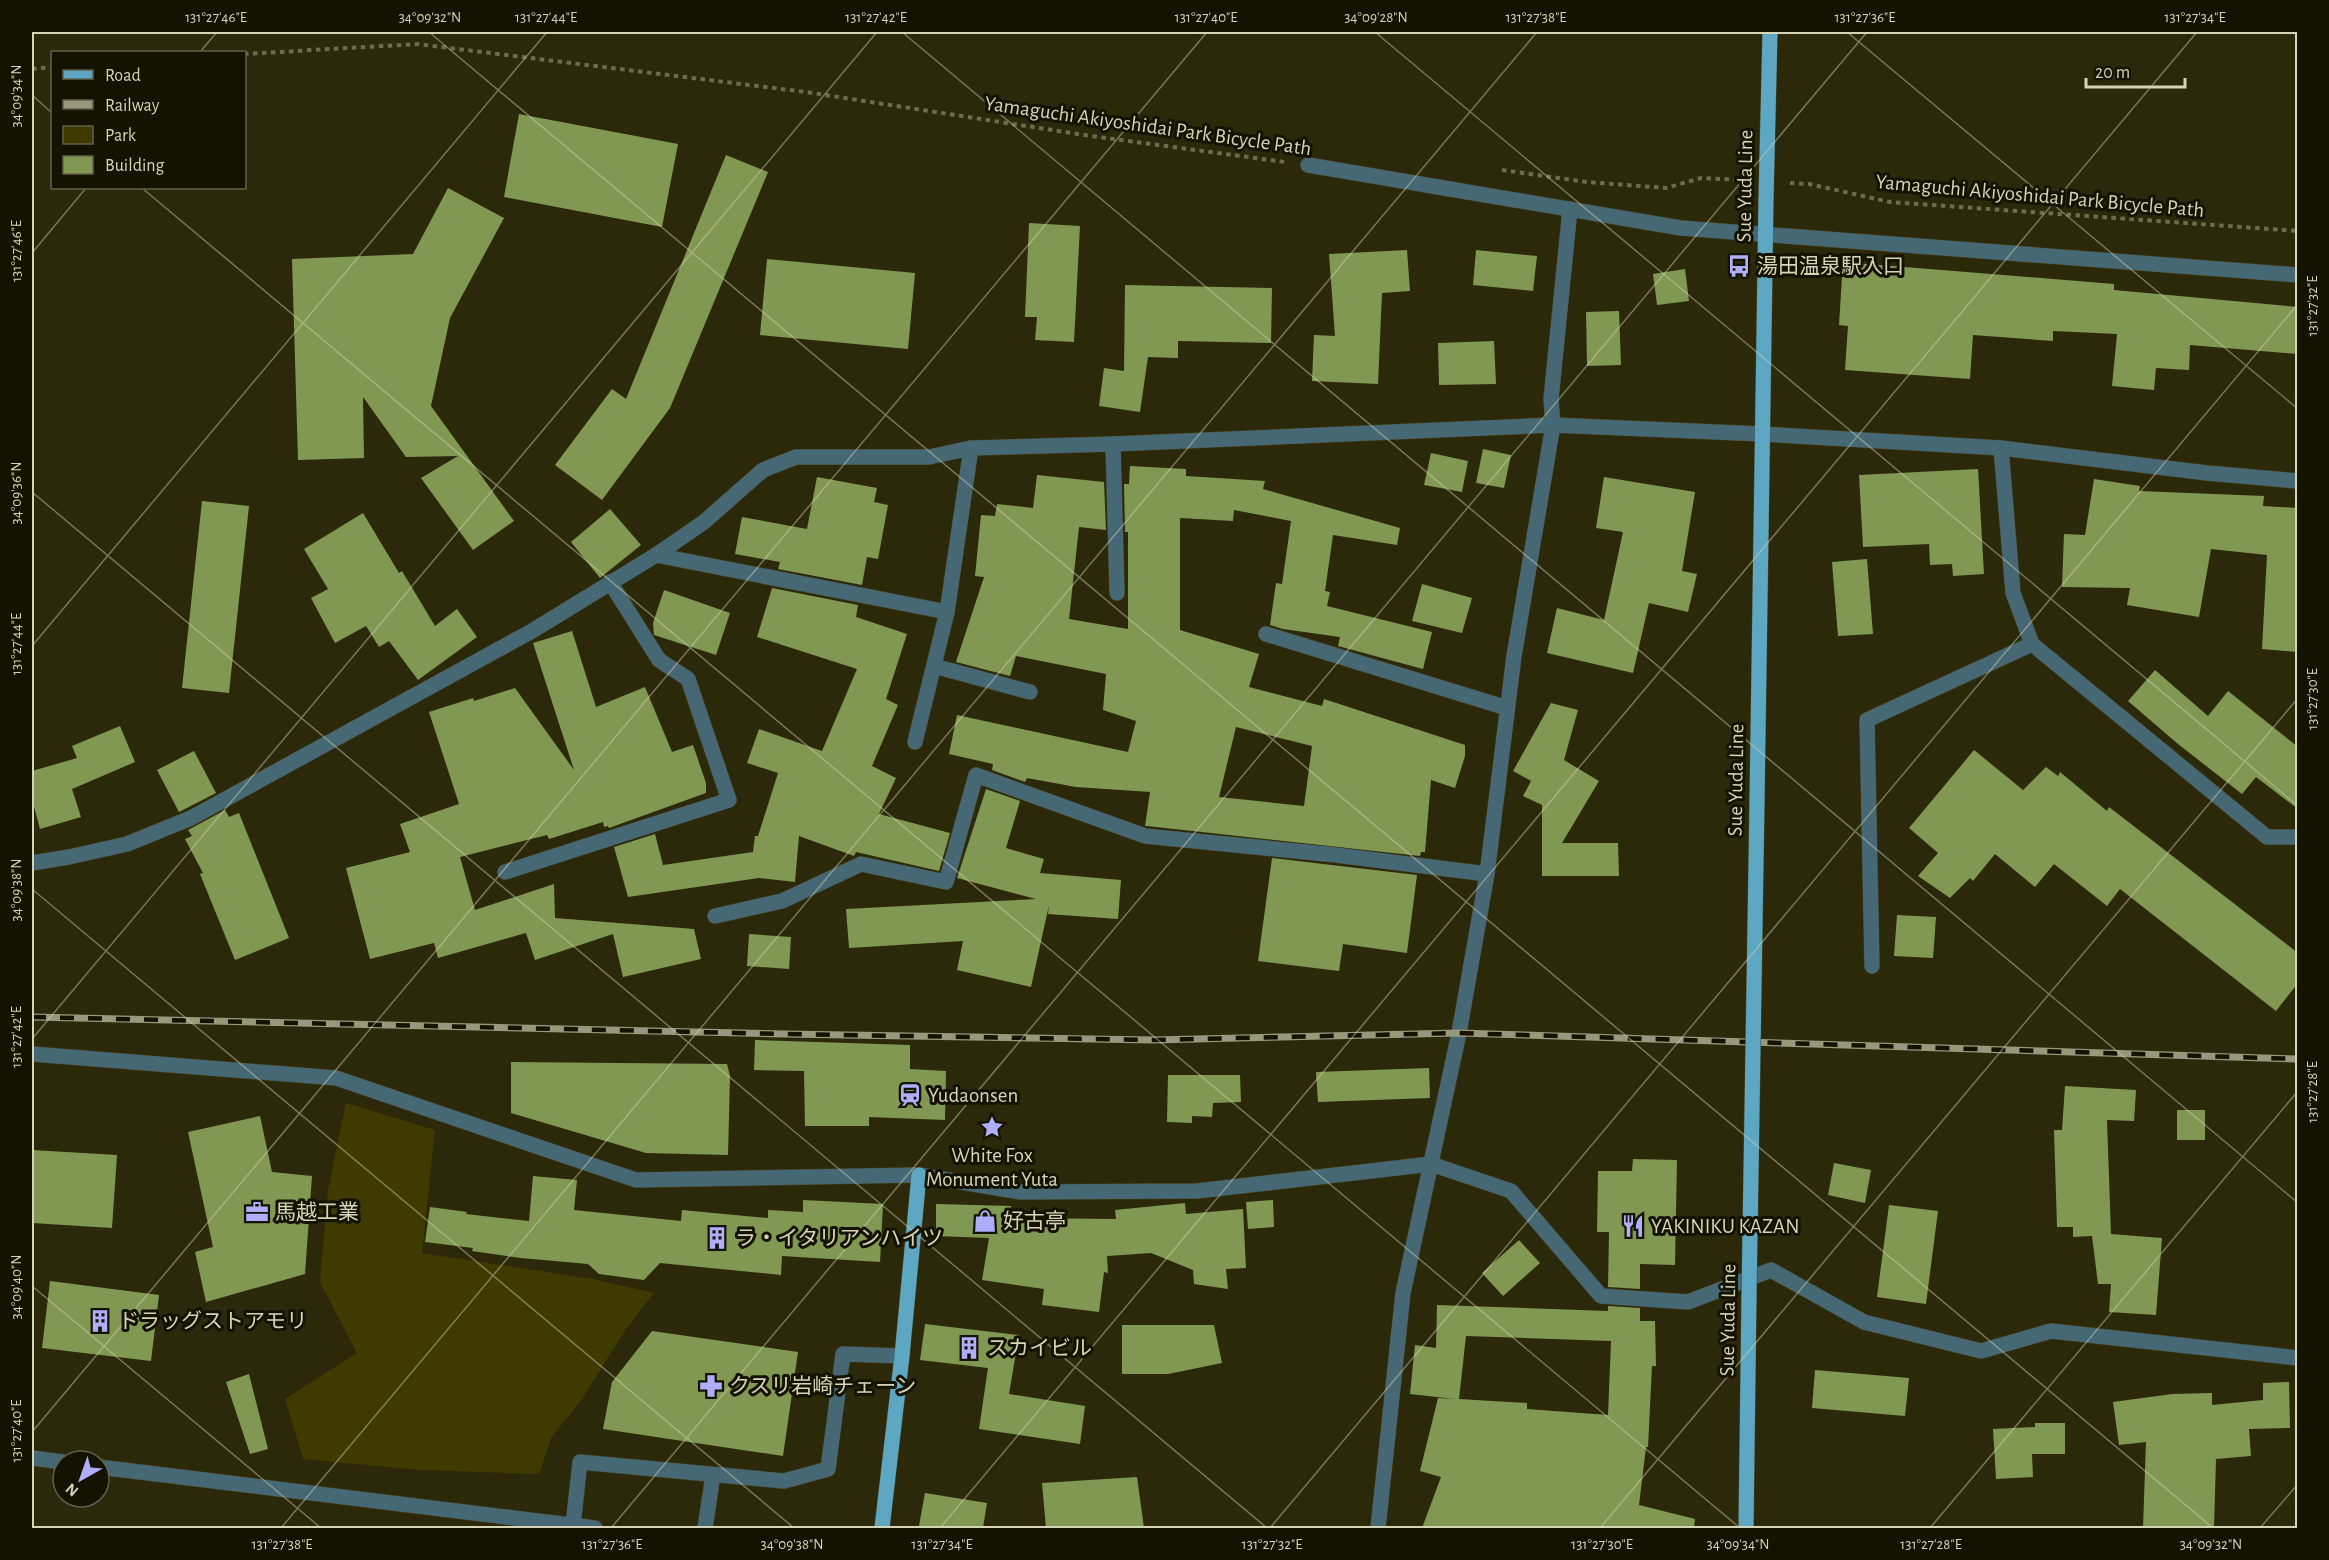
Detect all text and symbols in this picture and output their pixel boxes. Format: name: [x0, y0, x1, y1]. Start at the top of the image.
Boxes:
text: 131°27'46"E: [185, 10, 247, 25]
text: 34°09'32"N: [399, 10, 461, 25]
text: 131°27'44"E: [515, 10, 577, 25]
text: 131°27'42"E: [845, 10, 907, 25]
text: 131°27'40"E: [1174, 10, 1238, 25]
text: 34°09'28"N: [1344, 10, 1408, 25]
text: 131°27'38"E: [1505, 10, 1567, 25]
text: 131°27'36"E: [1834, 10, 1896, 25]
text: 131°27'34"E: [2164, 10, 2226, 25]
legend: [51, 51, 246, 189]
scale bar: [2086, 51, 2185, 89]
text: 34°09'34"N: [9, 64, 24, 128]
text: 20 m: [2095, 64, 2130, 82]
text: Road: [105, 67, 141, 85]
street label: Yamaguchi Akiyoshidai Park Bicycle Path: [983, 93, 1313, 159]
text: Railway: [105, 97, 160, 115]
text: Park: [105, 127, 137, 145]
street label: Sue Yuda Line: [1734, 130, 1756, 242]
text: Building: [105, 157, 165, 175]
street label: Yamaguchi Akiyoshidai Park Bicycle Path: [1875, 171, 2205, 221]
text: 131°27'46"E: [9, 220, 24, 282]
bus stop icon: 湯田温泉駅入口: [1726, 253, 1752, 279]
place label: 湯田温泉駅入口: [1757, 255, 1904, 277]
text: 131°27'32"E: [2305, 276, 2320, 336]
text: 34°09'36"N: [9, 462, 24, 524]
text: 131°27'44"E: [9, 613, 24, 675]
text: 131°27'30"E: [2305, 668, 2320, 730]
street label: Sue Yuda Line: [1725, 724, 1747, 836]
text: 34°09'38"N: [9, 859, 24, 922]
text: 131°27'42"E: [9, 1006, 24, 1068]
text: 131°27'28"E: [2305, 1061, 2320, 1123]
station icon: Yudaonsen: [897, 1082, 923, 1108]
place label: Yudaonsen: [928, 1085, 1018, 1106]
place icon: White Fox Monument Yuta: [979, 1114, 1005, 1140]
place label: White Fox Monument Yuta: [926, 1145, 1058, 1190]
office icon: 馬越工業: [244, 1199, 270, 1225]
place label: 馬越工業: [275, 1201, 359, 1223]
shop icon: 好古亭: [972, 1208, 998, 1234]
place label: 好古亭: [1003, 1210, 1066, 1232]
restaurant icon: YAKINIKU KAZAN: [1620, 1213, 1646, 1239]
place label: YAKINIKU KAZAN: [1651, 1216, 1800, 1237]
building icon: ラ・イタリアンハイツ: [704, 1225, 730, 1251]
place label: ラ・イタリアンハイツ: [735, 1227, 943, 1249]
text: 34°09'40"N: [9, 1255, 24, 1319]
street label: Sue Yuda Line: [1717, 1264, 1739, 1376]
building icon: ドラッグストアモリ: [87, 1308, 113, 1334]
place label: ドラッグストアモリ: [118, 1310, 307, 1332]
building icon: スカイビル: [956, 1335, 982, 1361]
place label: スカイビル: [987, 1337, 1092, 1359]
pharmacy icon: クスリ岩崎チェーン: [698, 1373, 724, 1399]
place label: クスリ岩崎チェーン: [729, 1375, 916, 1397]
text: 131°27'40"E: [9, 1399, 24, 1463]
north arrow: [51, 1449, 111, 1509]
text: N: [63, 1480, 81, 1499]
text: 131°27'38"E: [251, 1537, 313, 1552]
text: 131°27'36"E: [581, 1537, 643, 1552]
text: 34°09'38"N: [761, 1537, 824, 1552]
text: 131°27'34"E: [911, 1537, 973, 1552]
text: 131°27'32"E: [1242, 1537, 1302, 1552]
text: 131°27'30"E: [1571, 1537, 1633, 1552]
text: 34°09'34"N: [1706, 1537, 1770, 1552]
text: 131°27'28"E: [1900, 1537, 1962, 1552]
text: 34°09'32"N: [2180, 1537, 2242, 1552]

